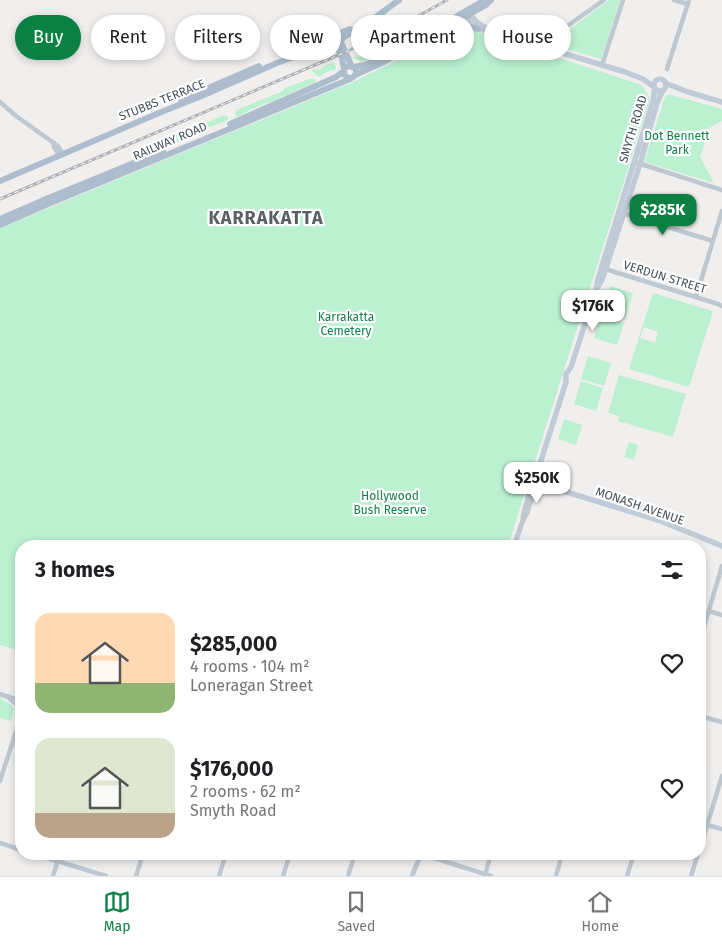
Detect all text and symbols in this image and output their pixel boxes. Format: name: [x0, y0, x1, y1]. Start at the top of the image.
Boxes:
chip: Buy: [15, 15, 81, 60]
chip: Rent: [91, 15, 165, 60]
chip: Filters: [175, 15, 260, 60]
chip: New: [270, 15, 341, 60]
chip: Apartment: [351, 15, 474, 60]
chip: House: [484, 15, 571, 60]
street label: STUBBS TERRACE: [117, 76, 207, 124]
street label: SMYTH ROAD: [616, 93, 650, 164]
street label: RAILWAY ROAD: [131, 119, 209, 163]
park label: Dot Bennett Park: [644, 129, 710, 157]
pin: $285K: [628, 194, 698, 236]
text: $285K: [641, 200, 685, 219]
district label: KARRAKATTA: [208, 207, 324, 229]
street label: VERDUN STREET: [622, 258, 709, 297]
pin: $176K: [558, 290, 628, 332]
text: $176K: [572, 296, 614, 315]
park label: Karrakatta Cemetery: [318, 310, 374, 338]
pin: $250K: [502, 462, 572, 504]
text: $250K: [515, 468, 559, 487]
street label: MONASH AVENUE: [594, 484, 686, 528]
park label: Hollywood Bush Reserve: [354, 489, 426, 517]
icon: filters: [658, 556, 686, 584]
text: 3 homes: [35, 557, 115, 583]
text: $285,000: [190, 631, 277, 657]
icon: home: [75, 633, 135, 693]
icon: heart: [658, 649, 686, 677]
text: 4 rooms · 104 m²: [190, 657, 309, 676]
text: Loneragan Street: [190, 676, 313, 695]
text: $176,000: [190, 756, 273, 782]
icon: home: [75, 758, 135, 818]
icon: heart: [658, 774, 686, 802]
text: 2 rooms · 62 m²: [190, 782, 301, 801]
text: Smyth Road: [190, 801, 276, 820]
tab: Map: [103, 888, 131, 935]
tab: Saved: [337, 888, 375, 935]
tab: Home: [582, 888, 619, 935]

